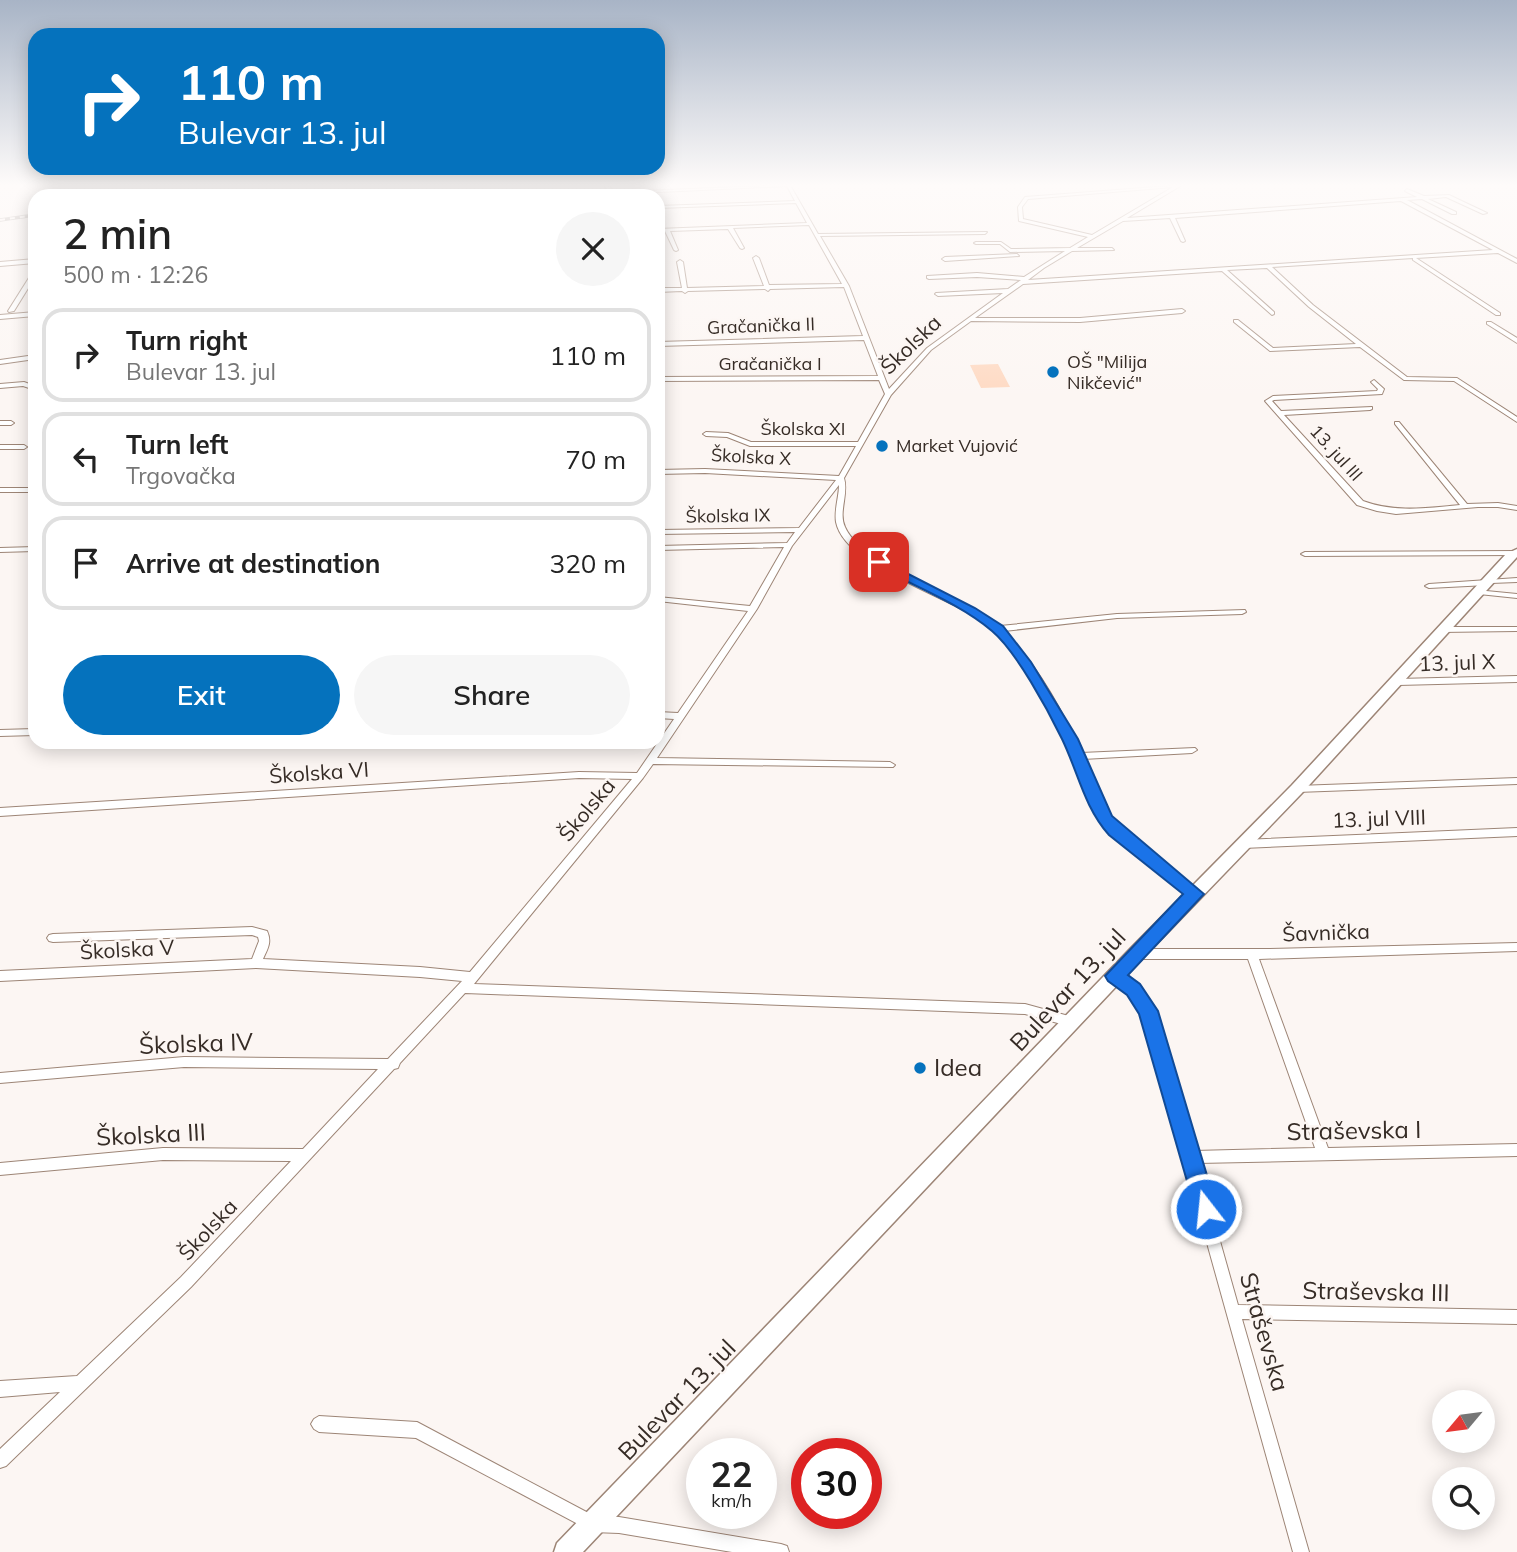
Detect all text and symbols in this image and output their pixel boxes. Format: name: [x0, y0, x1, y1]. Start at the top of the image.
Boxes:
text: 110 m: [178, 51, 324, 112]
icon: right: [63, 56, 154, 147]
text: Bulevar 13. jul: [178, 112, 387, 152]
text: 2 min: [63, 207, 172, 260]
button: close: [556, 212, 630, 286]
text: 500 m · 12:26: [63, 260, 208, 289]
street label: Školska: [875, 309, 946, 379]
street label: Gračanička II: [707, 312, 815, 339]
text: Turn right: [126, 324, 247, 357]
icon: right: [67, 336, 105, 374]
text: 110 m: [550, 339, 626, 372]
place label: OŠ "Milija Nikčević": [1067, 350, 1147, 394]
street label: Gračanička I: [718, 352, 822, 375]
text: Bulevar 13. jul: [126, 357, 276, 386]
marker: OŠ "Milija Nikčević": [1045, 364, 1061, 380]
street label: Školska XI: [761, 417, 845, 440]
street label: 13. jul III: [1305, 420, 1368, 486]
text: Turn left: [126, 428, 228, 461]
place label: Market Vujović: [896, 434, 1018, 457]
marker: Market Vujović: [874, 438, 890, 454]
icon: left: [67, 440, 105, 478]
text: 70 m: [565, 443, 626, 476]
street label: Školska X: [710, 443, 792, 470]
text: Trgovačka: [126, 461, 236, 490]
street label: Školska IX: [685, 503, 771, 528]
pin: [849, 532, 909, 592]
icon: arrive: [860, 543, 898, 581]
icon: arrive: [67, 544, 105, 582]
text: Arrive at destination: [126, 547, 381, 580]
text: 320 m: [550, 547, 626, 580]
street label: 13. jul X: [1418, 648, 1496, 676]
button: Exit: [63, 655, 340, 735]
button: Share: [354, 655, 630, 735]
street label: Školska VI: [268, 756, 370, 788]
street label: Školska: [552, 773, 620, 846]
street label: 13. jul VIII: [1332, 803, 1426, 833]
street label: Šavnička: [1282, 917, 1370, 947]
street label: Bulevar 13. jul: [1003, 922, 1132, 1057]
street label: Školska V: [79, 934, 175, 964]
street label: Školska IV: [138, 1026, 254, 1060]
place label: Idea: [934, 1052, 982, 1082]
marker: Idea: [912, 1060, 928, 1076]
street label: Straševska I: [1286, 1114, 1422, 1146]
street label: Školska III: [95, 1116, 207, 1152]
position arrow: [1169, 1172, 1243, 1246]
street label: Školska: [172, 1193, 242, 1265]
street label: Straševska: [1234, 1269, 1296, 1395]
street label: Straševska III: [1302, 1275, 1450, 1307]
street label: Bulevar 13. jul: [611, 1333, 741, 1466]
north arrow: [1432, 1390, 1494, 1452]
map controls: [1432, 1390, 1495, 1530]
speed limit sign: 30: [791, 1438, 882, 1529]
text: 22: [710, 1452, 753, 1496]
button: search: [1432, 1467, 1495, 1530]
text: km/h: [711, 1489, 752, 1512]

